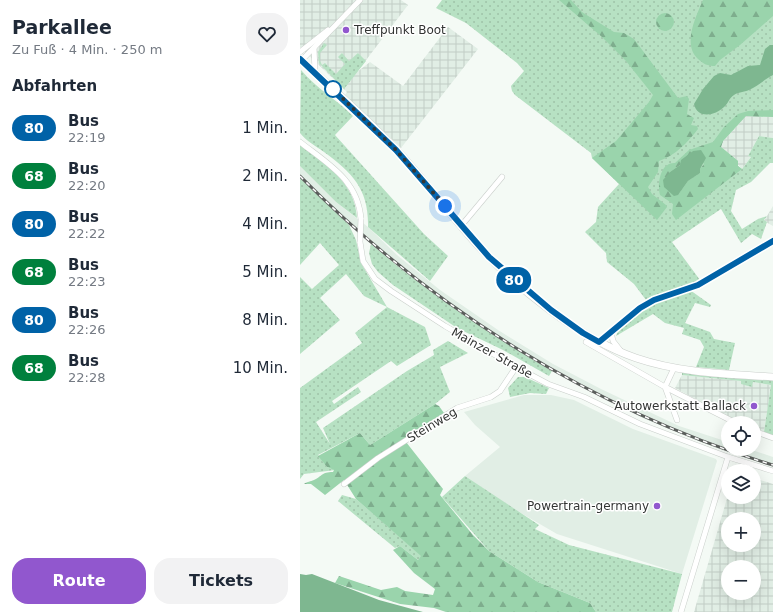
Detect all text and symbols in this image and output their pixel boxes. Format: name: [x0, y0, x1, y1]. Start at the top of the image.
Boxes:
button: heart: [246, 13, 288, 55]
text: Parkallee: [12, 16, 112, 38]
place label: Treffpunkt Boot: [353, 23, 446, 37]
marker: Treffpunkt Boot: [341, 25, 351, 35]
text: Zu Fuß · 4 Min. · 250 m: [12, 42, 162, 57]
text: Abfahrten: [12, 77, 97, 95]
unlabelled marker: [324, 80, 342, 98]
text: Bus: [68, 112, 99, 130]
text: 1 Min.: [242, 119, 288, 137]
text: 80: [24, 120, 44, 136]
text: 22:19: [68, 130, 105, 145]
text: Bus: [68, 160, 99, 178]
text: 2 Min.: [242, 167, 288, 185]
text: 68: [24, 168, 44, 184]
text: 22:20: [68, 178, 105, 193]
your location: [435, 196, 455, 216]
text: Bus: [68, 208, 99, 226]
text: 4 Min.: [242, 215, 288, 233]
text: 80: [24, 216, 44, 232]
text: 22:22: [68, 226, 105, 241]
text: Bus: [68, 256, 99, 274]
text: 5 Min.: [242, 263, 288, 281]
text: 68: [24, 264, 44, 280]
line badge: 80: [496, 267, 532, 293]
text: 80: [504, 272, 524, 288]
text: 22:23: [68, 274, 105, 289]
text: Bus: [68, 304, 99, 322]
text: 8 Min.: [242, 311, 288, 329]
text: 80: [24, 312, 44, 328]
text: 22:26: [68, 322, 105, 337]
street label: Mainzer Straße: [449, 325, 535, 381]
text: Bus: [68, 352, 99, 370]
text: 10 Min.: [233, 359, 288, 377]
text: 68: [24, 360, 44, 376]
text: 22:28: [68, 370, 105, 385]
place label: Autowerkstatt Ballack: [614, 399, 746, 413]
marker: Autowerkstatt Ballack: [749, 401, 759, 411]
street label: Steinweg: [405, 405, 459, 445]
map controls: [721, 416, 761, 600]
button: locate: [721, 416, 761, 456]
button: layers: [721, 464, 761, 504]
place label: Powertrain-germany: [527, 499, 649, 513]
marker: Powertrain-germany: [652, 501, 662, 511]
button: +: [721, 512, 761, 552]
button: Route: [12, 558, 146, 604]
button: Tickets: [154, 558, 288, 604]
button: −: [721, 560, 761, 600]

